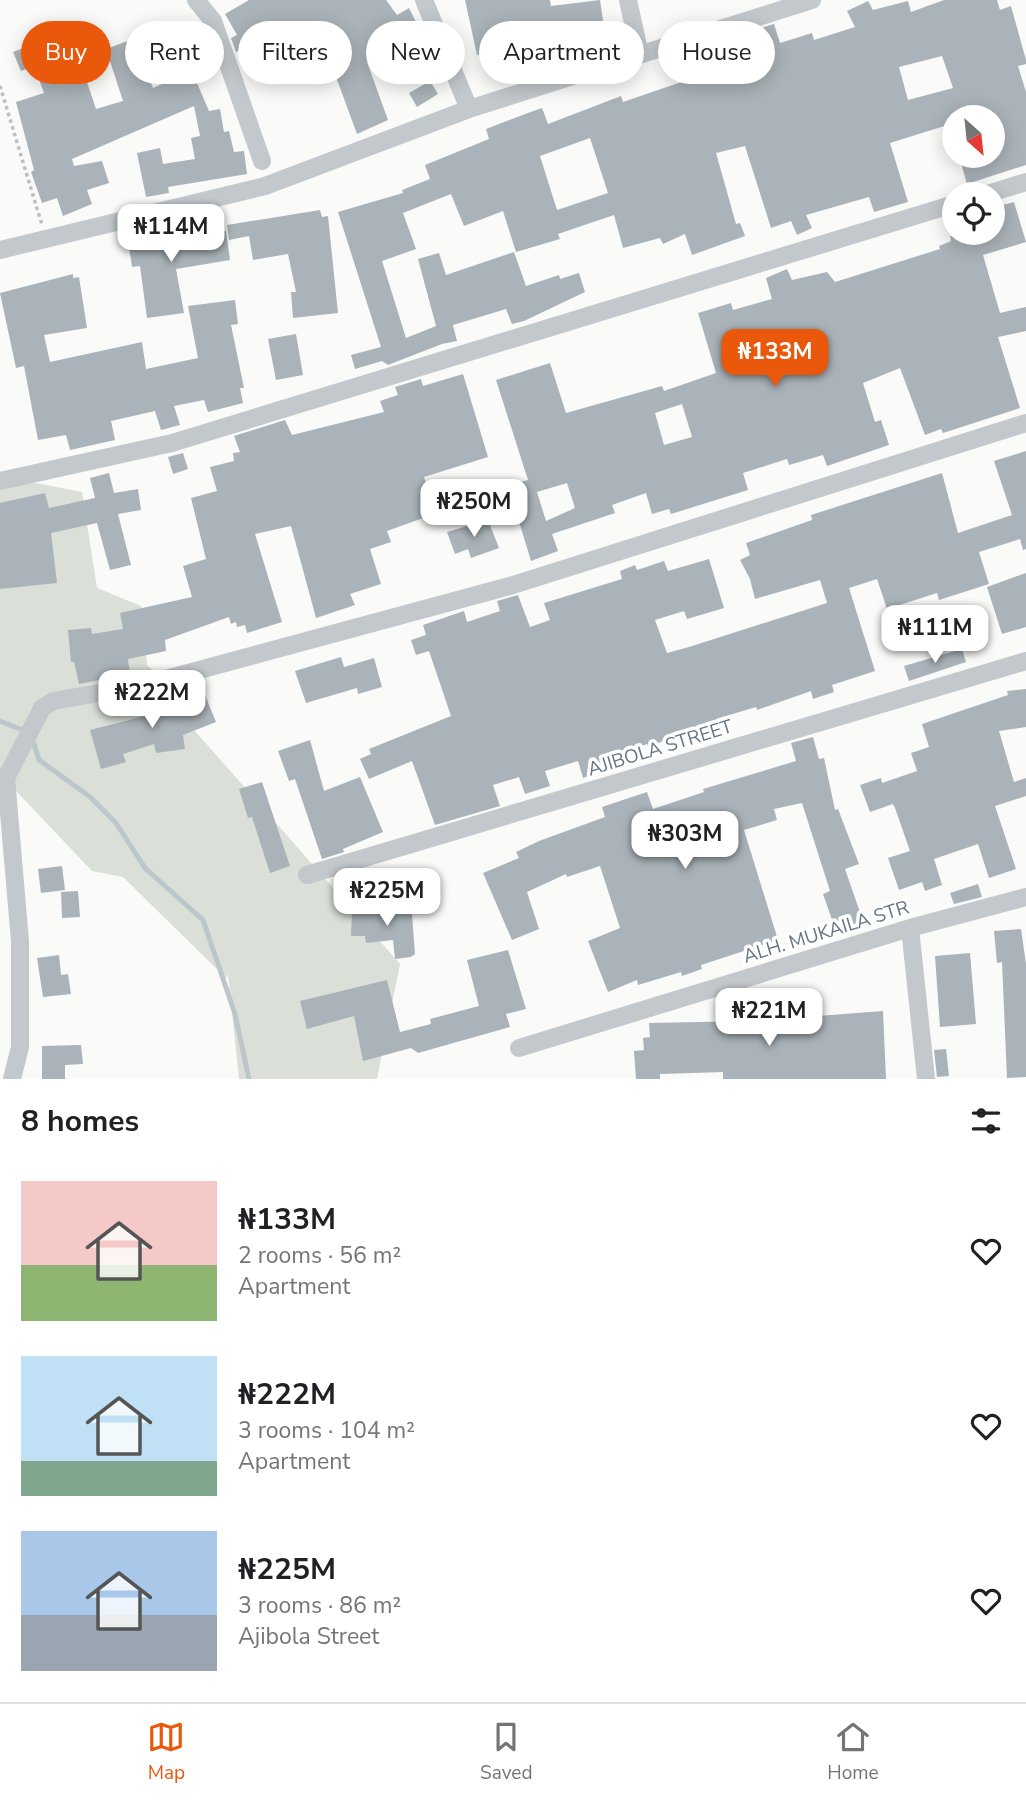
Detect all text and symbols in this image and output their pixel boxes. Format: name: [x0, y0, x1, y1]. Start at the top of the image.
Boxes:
chip: Buy: [21, 21, 111, 84]
chip: Rent: [125, 21, 224, 84]
chip: Filters: [238, 21, 352, 84]
chip: New: [366, 21, 465, 84]
chip: Apartment: [479, 21, 644, 84]
chip: House: [658, 21, 775, 84]
north arrow: [942, 105, 1004, 168]
map controls: [942, 105, 1005, 245]
button: locate: [942, 182, 1005, 245]
pin: ₦114M: [122, 204, 220, 264]
text: ₦114M: [133, 211, 209, 242]
pin: ₦133M: [726, 330, 824, 389]
text: ₦133M: [737, 336, 813, 367]
pin: ₦250M: [425, 480, 523, 539]
text: ₦250M: [436, 486, 512, 517]
pin: ₦111M: [886, 606, 984, 665]
text: ₦111M: [897, 612, 973, 643]
pin: ₦222M: [103, 670, 201, 730]
text: ₦222M: [114, 677, 190, 708]
street label: AJIBOLA STREET: [584, 713, 736, 782]
pin: ₦303M: [636, 812, 734, 871]
text: ₦303M: [647, 818, 723, 849]
pin: ₦225M: [338, 869, 436, 928]
text: ₦225M: [349, 875, 425, 906]
street label: ALH. MUKAILA STR: [740, 894, 912, 970]
pin: ₦221M: [720, 988, 818, 1048]
text: ₦221M: [731, 995, 807, 1026]
text: 8 homes: [21, 1101, 139, 1142]
icon: filters: [967, 1102, 1005, 1140]
text: ₦133M: [238, 1199, 336, 1240]
icon: home: [77, 1209, 161, 1293]
icon: heart: [967, 1232, 1005, 1270]
text: 2 rooms · 56 m²: [238, 1240, 401, 1271]
text: Apartment: [238, 1271, 350, 1302]
text: ₦222M: [238, 1374, 336, 1415]
icon: home: [77, 1384, 161, 1468]
icon: heart: [967, 1407, 1005, 1445]
text: 3 rooms · 104 m²: [238, 1415, 415, 1446]
text: Apartment: [238, 1446, 350, 1477]
text: ₦225M: [238, 1549, 336, 1590]
icon: home: [77, 1559, 161, 1643]
icon: heart: [967, 1582, 1005, 1620]
text: 3 rooms · 86 m²: [238, 1590, 401, 1621]
text: Ajibola Street: [238, 1621, 379, 1652]
tab: Map: [147, 1718, 185, 1786]
tab: Saved: [480, 1718, 533, 1786]
tab: Home: [827, 1718, 879, 1786]

